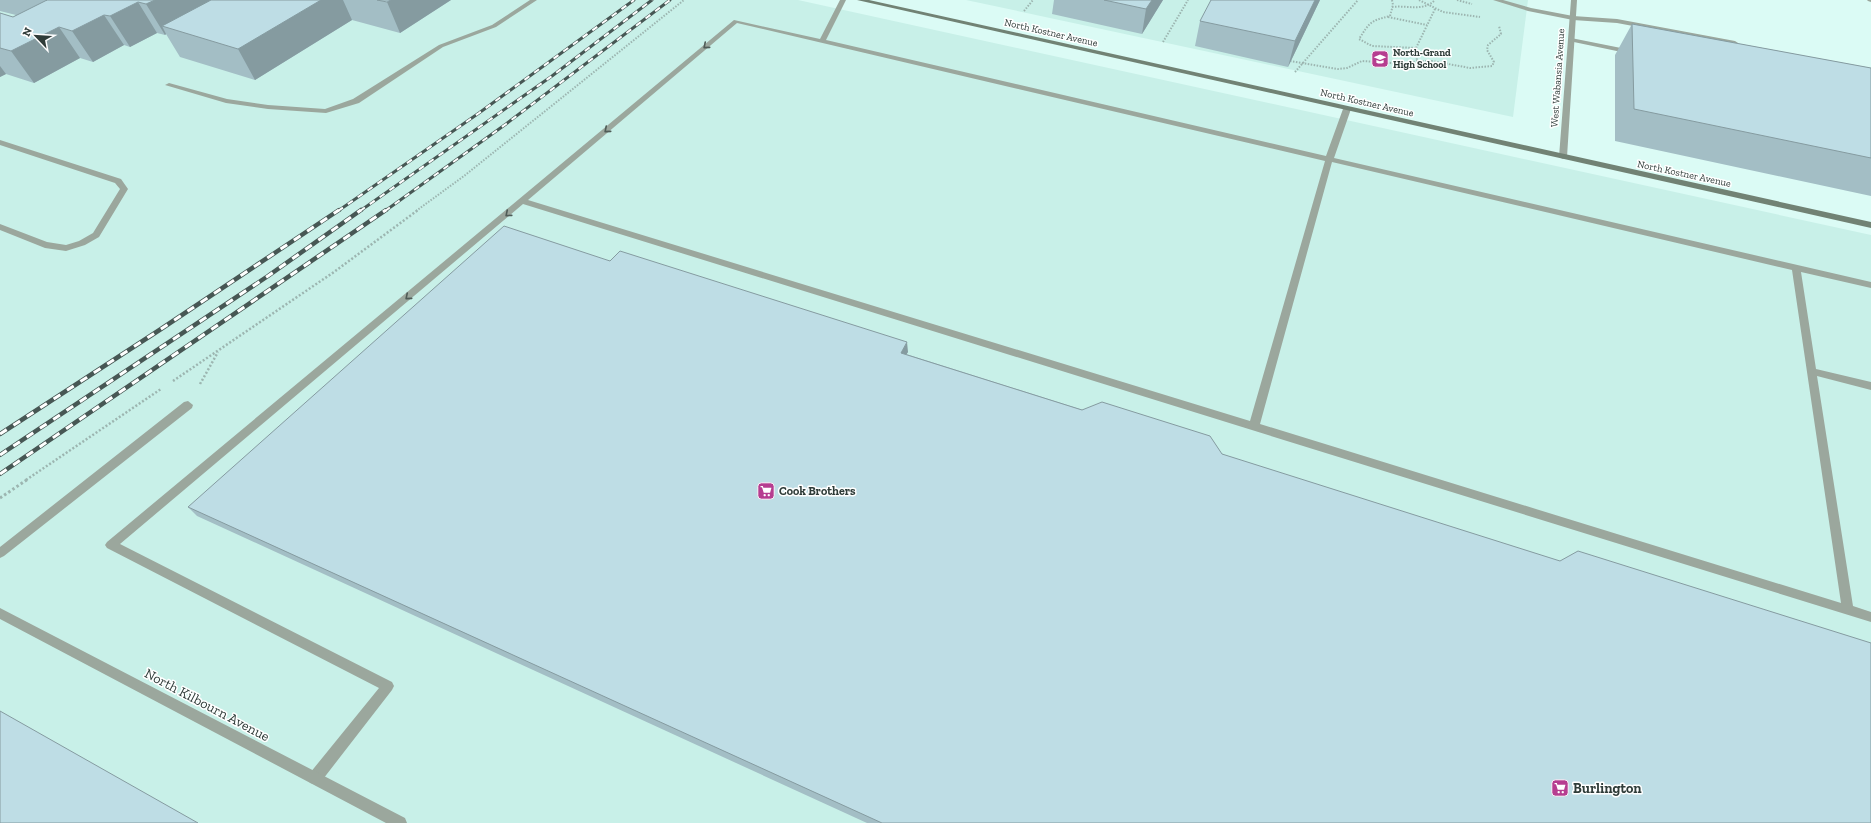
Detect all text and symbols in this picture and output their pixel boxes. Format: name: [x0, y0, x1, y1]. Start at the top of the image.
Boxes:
north arrow: [16, 16, 56, 56]
street label: North Kostner Avenue: [1003, 16, 1099, 50]
text: N: [20, 25, 35, 39]
street label: West Wabansia Avenue: [1549, 28, 1567, 128]
one-way arrow: [704, 42, 711, 49]
place label: North-Grand High School: [1393, 47, 1451, 71]
school or university icon: North-Grand High School: [1370, 49, 1390, 69]
street label: North Kostner Avenue: [1319, 86, 1415, 120]
one-way arrow: [604, 126, 612, 133]
street label: North Kostner Avenue: [1636, 158, 1732, 190]
one-way arrow: [505, 209, 512, 216]
one-way arrow: [405, 293, 412, 300]
supermarket icon: Cook Brothers: [756, 481, 776, 501]
place label: Cook Brothers: [779, 484, 856, 498]
street label: North Kilbourn Avenue: [141, 665, 273, 745]
supermarket icon: Burlington: [1550, 778, 1570, 798]
place label: Burlington: [1573, 780, 1642, 797]

